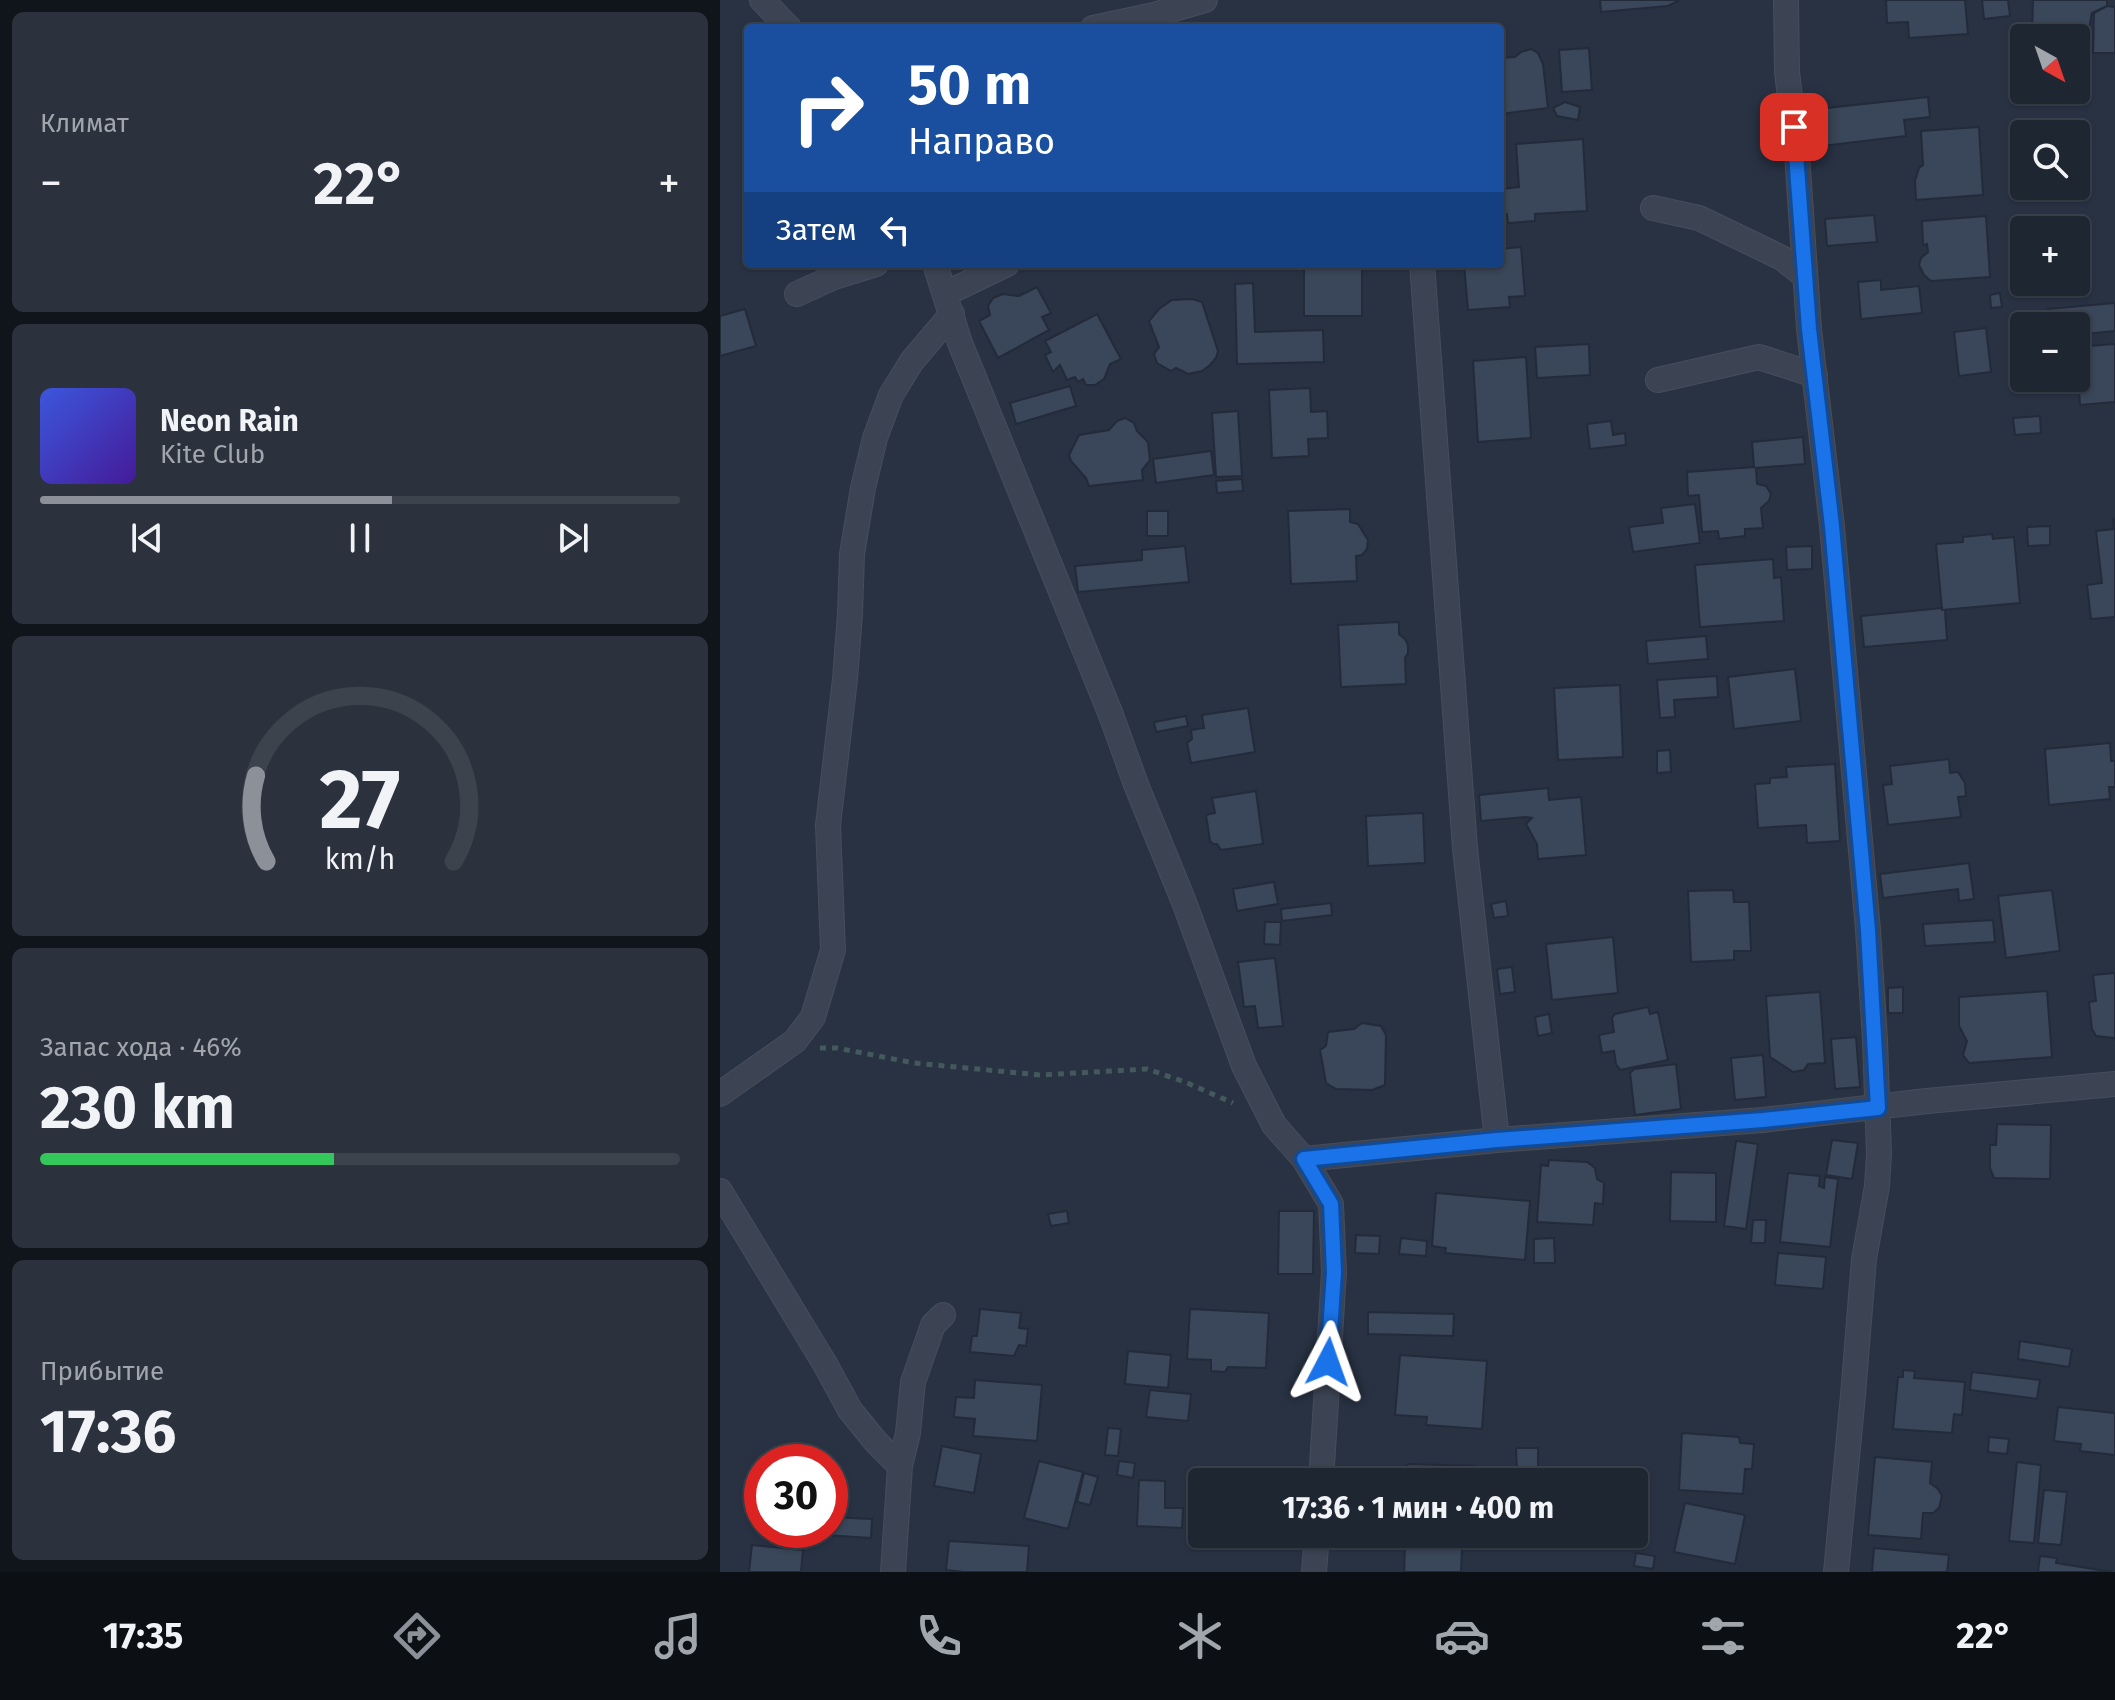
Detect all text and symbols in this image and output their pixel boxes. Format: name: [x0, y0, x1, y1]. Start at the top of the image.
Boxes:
north arrow: [2010, 24, 2090, 104]
map controls: [2010, 24, 2090, 392]
text: 50 m: [908, 52, 1031, 119]
icon: right: [776, 56, 880, 160]
pin: [1760, 93, 1828, 161]
icon: arrive: [1772, 105, 1816, 149]
text: Климат: [40, 108, 129, 139]
text: Направо: [908, 120, 1055, 164]
button: search: [2010, 120, 2090, 200]
text: 22°: [313, 148, 407, 220]
text: −: [40, 157, 62, 210]
text: +: [658, 157, 680, 210]
icon: left: [873, 208, 917, 252]
text: Затем: [776, 212, 857, 248]
button: +: [2010, 216, 2090, 296]
button: −: [2010, 312, 2090, 392]
text: Neon Rain: [160, 403, 299, 439]
text: Kite Club: [160, 439, 265, 470]
icon: previous: [125, 516, 169, 560]
icon: pause: [338, 516, 382, 560]
icon: next: [551, 516, 595, 560]
text: 27: [319, 750, 401, 850]
text: km/h: [325, 842, 395, 877]
text: Запас хода · 46%: [40, 1032, 242, 1063]
text: 230 km: [40, 1072, 235, 1144]
position arrow: [1286, 1320, 1370, 1404]
text: Прибытие: [40, 1356, 164, 1387]
text: 17:36: [40, 1396, 176, 1468]
speed limit sign: 30: [744, 1444, 848, 1548]
text: 17:36 · 1 мин · 400 m: [1282, 1490, 1554, 1526]
icon: directions: [389, 1608, 445, 1664]
icon: music: [650, 1608, 706, 1664]
icon: phone: [911, 1608, 967, 1664]
icon: climate: [1172, 1608, 1228, 1664]
icon: car: [1434, 1608, 1490, 1664]
icon: filters: [1695, 1608, 1751, 1664]
text: 17:35: [103, 1614, 183, 1658]
text: 22°: [1956, 1614, 2012, 1658]

